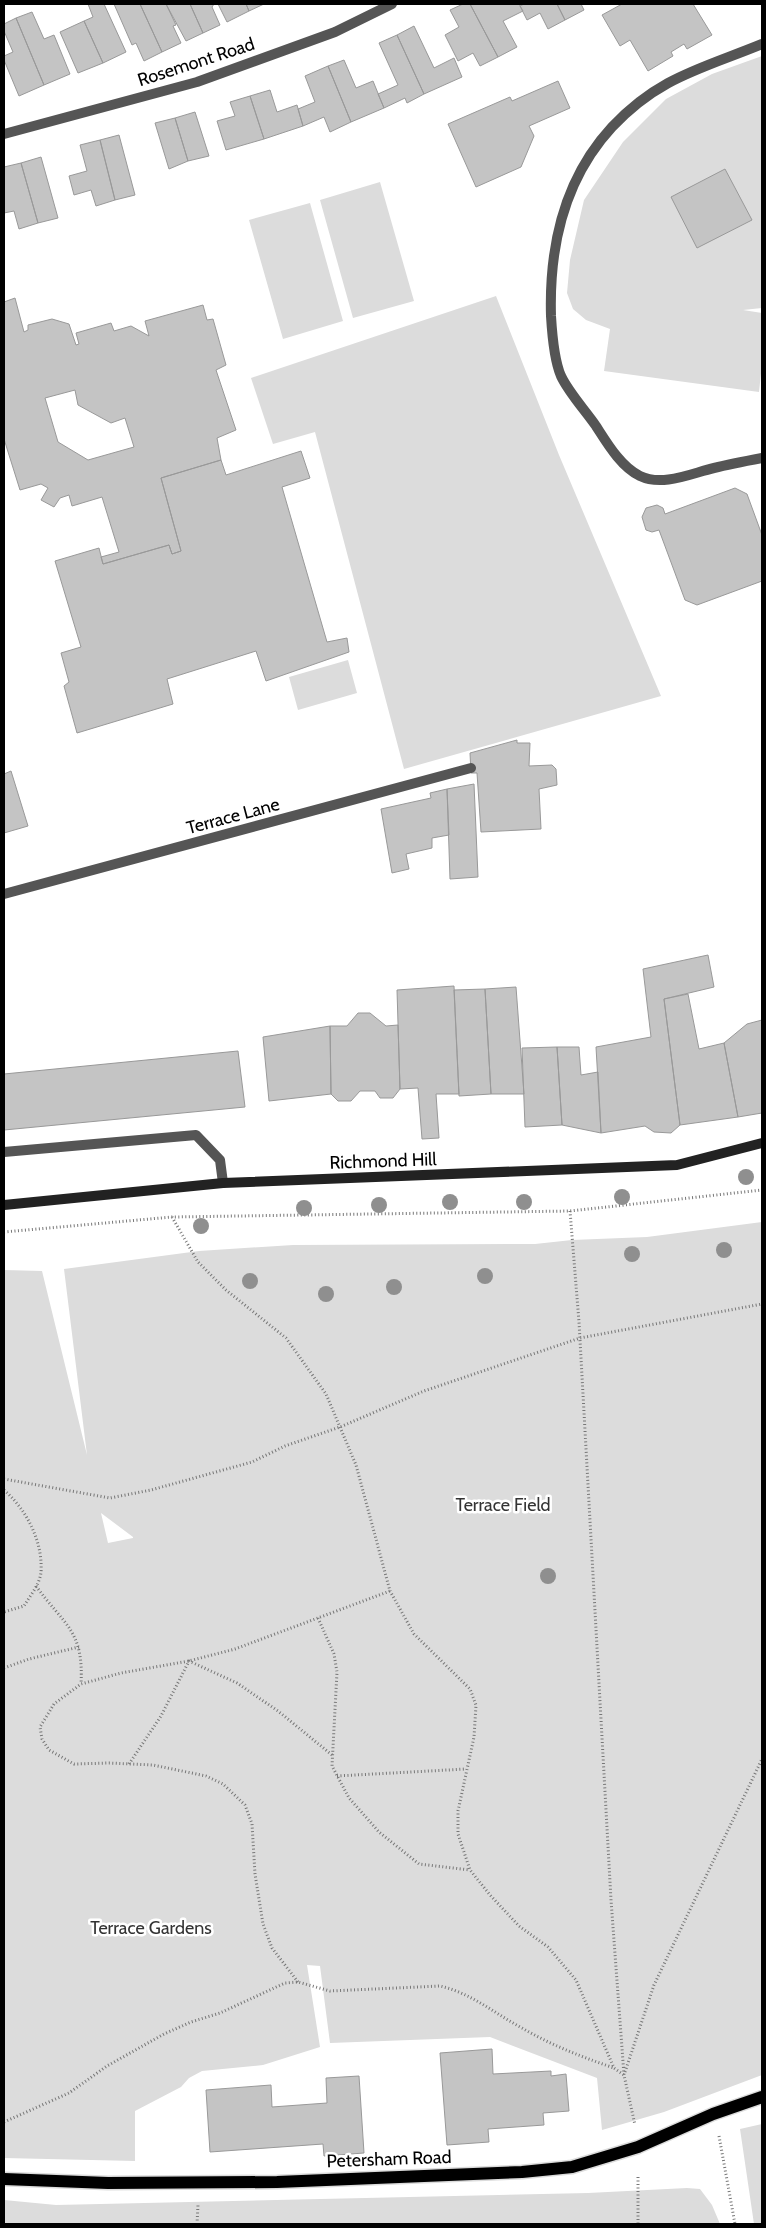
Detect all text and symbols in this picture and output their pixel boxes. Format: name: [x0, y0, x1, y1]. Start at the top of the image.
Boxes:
street label: Rosemont Road: [135, 33, 257, 91]
street label: Terrace Lane: [184, 793, 282, 839]
street label: Richmond Hill: [329, 1148, 438, 1174]
park label: Terrace Field: [455, 1494, 551, 1516]
park label: Terrace Gardens: [90, 1917, 212, 1939]
street label: Petersham Road: [326, 2146, 452, 2172]

